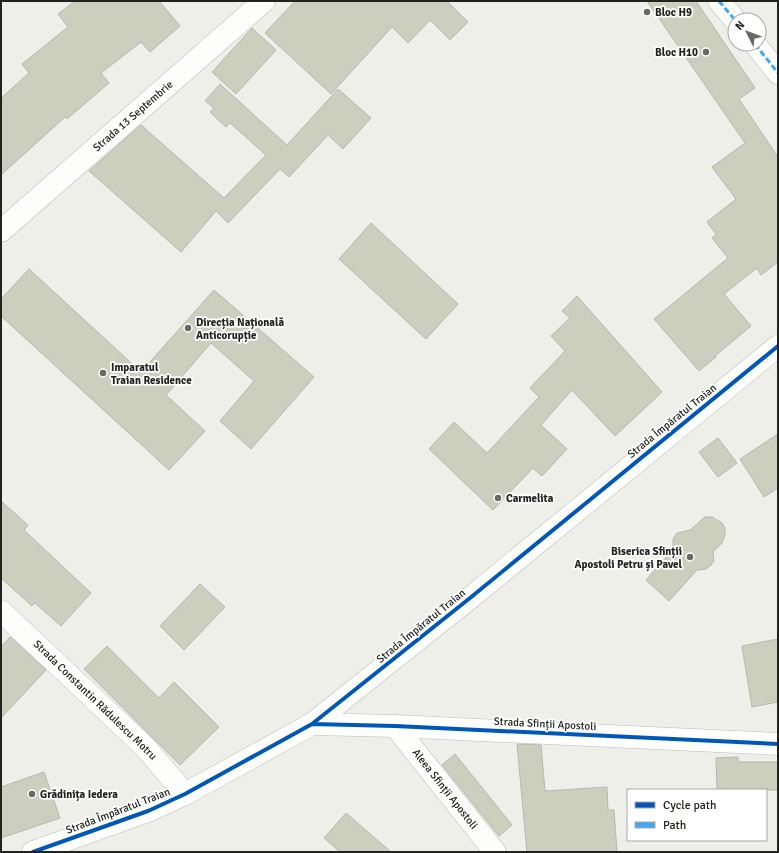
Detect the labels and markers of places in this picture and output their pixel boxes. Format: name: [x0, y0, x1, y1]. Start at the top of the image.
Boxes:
place label: Bloc H9: [655, 6, 692, 19]
marker: Bloc H9: [642, 7, 652, 17]
place label: Bloc H10: [655, 46, 698, 59]
marker: Bloc H10: [701, 47, 711, 57]
place label: Direcția Națională Anticorupție: [196, 316, 284, 343]
marker: Direcția Națională Anticorupție: [183, 323, 193, 333]
place label: Imparatul Traian Residence: [111, 361, 192, 387]
marker: Imparatul Traian Residence: [98, 368, 108, 378]
place label: Carmelita: [506, 492, 554, 505]
marker: Carmelita: [493, 493, 503, 503]
place label: Biserica Sfinții Apostoli Petru și Pavel: [575, 545, 683, 572]
marker: Biserica Sfinții Apostoli Petru și Pavel: [685, 552, 695, 562]
place label: Grădinița Iedera: [40, 788, 118, 802]
marker: Grădinița Iedera: [27, 789, 37, 799]

